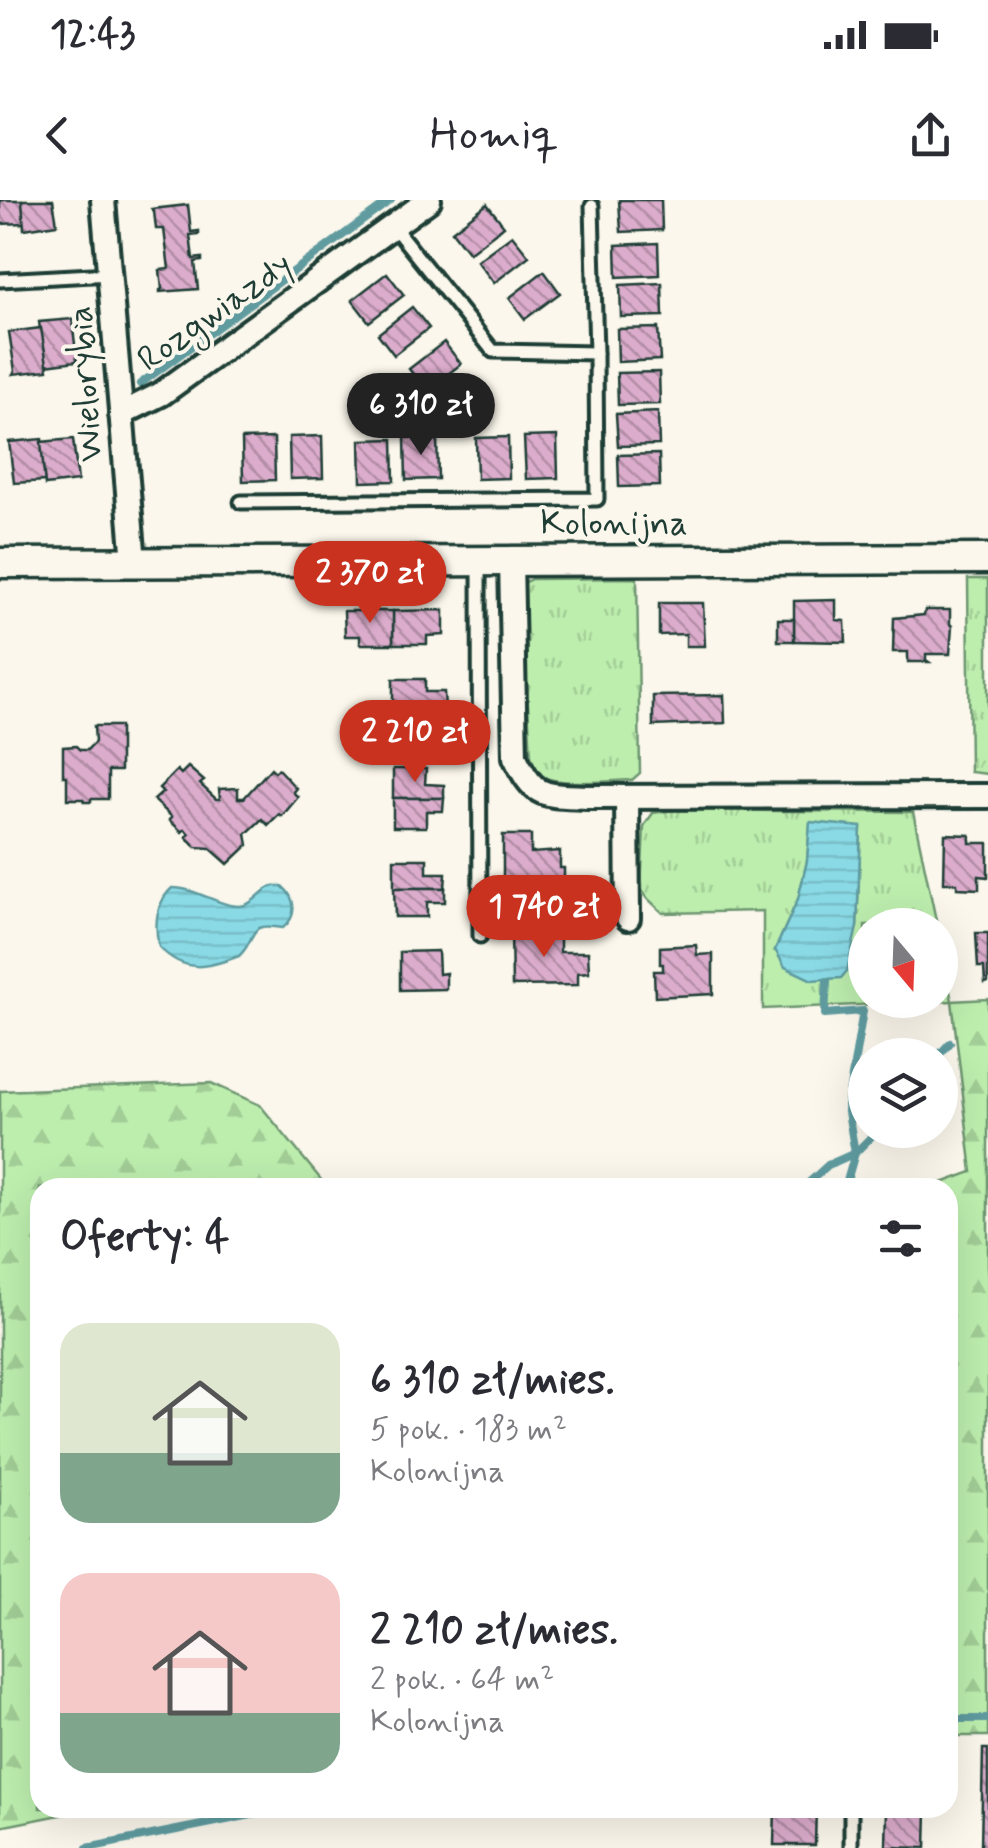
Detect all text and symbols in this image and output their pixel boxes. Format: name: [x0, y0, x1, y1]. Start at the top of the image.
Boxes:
text: 12:43: [50, 11, 135, 60]
text: Homiq: [430, 106, 558, 165]
icon: back: [30, 108, 85, 163]
icon: share: [903, 108, 958, 163]
street label: Rozgwiazdy: [128, 242, 304, 385]
street label: Wielorybia: [58, 304, 114, 463]
pin: 6 310 zł: [318, 373, 524, 458]
text: 6 310 zł: [369, 384, 473, 426]
street label: Kolonijna: [540, 501, 688, 547]
pin: 2 370 zł: [267, 541, 473, 626]
text: 2 370 zł: [316, 552, 424, 594]
pin: 2 210 zł: [312, 700, 518, 785]
text: 2 210 zł: [362, 711, 468, 753]
pin: 1 740 zł: [441, 875, 647, 960]
text: 1 740 zł: [488, 886, 600, 928]
north arrow: [848, 908, 958, 1018]
map controls: [848, 908, 958, 1148]
button: layers: [848, 1038, 958, 1148]
text: Oferty: 4: [60, 1211, 229, 1266]
icon: filters: [873, 1211, 928, 1266]
text: 6 310 zł/mies.: [370, 1354, 614, 1409]
icon: home: [140, 1363, 260, 1483]
text: 5 pok. · 183 m²: [370, 1409, 567, 1451]
text: Kolonijna: [370, 1451, 505, 1493]
text: 2 210 zł/mies.: [370, 1604, 618, 1659]
icon: home: [140, 1613, 260, 1733]
text: 2 pok. · 64 m²: [370, 1659, 554, 1701]
text: Kolonijna: [370, 1701, 505, 1743]

